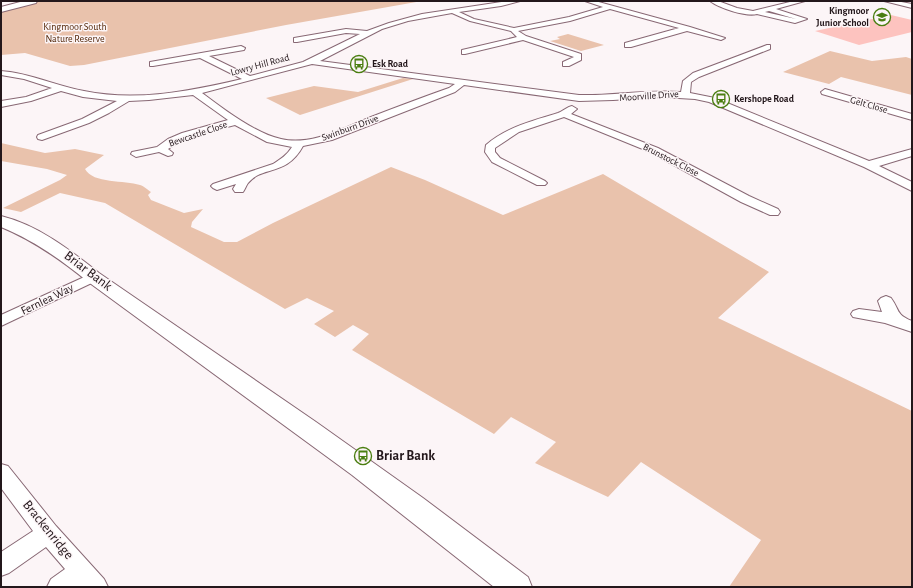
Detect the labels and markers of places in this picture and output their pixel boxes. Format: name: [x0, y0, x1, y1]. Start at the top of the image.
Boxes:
place label: Kingmoor Junior School: [816, 6, 870, 28]
school or university icon: Kingmoor Junior School: [872, 7, 892, 27]
bus stop icon: Esk Road: [349, 54, 369, 74]
place label: Esk Road: [372, 59, 409, 69]
bus stop icon: Kershope Road: [711, 89, 731, 109]
place label: Kershope Road: [734, 94, 795, 104]
bus stop icon: Briar Bank: [353, 446, 373, 466]
place label: Briar Bank: [376, 449, 435, 463]

